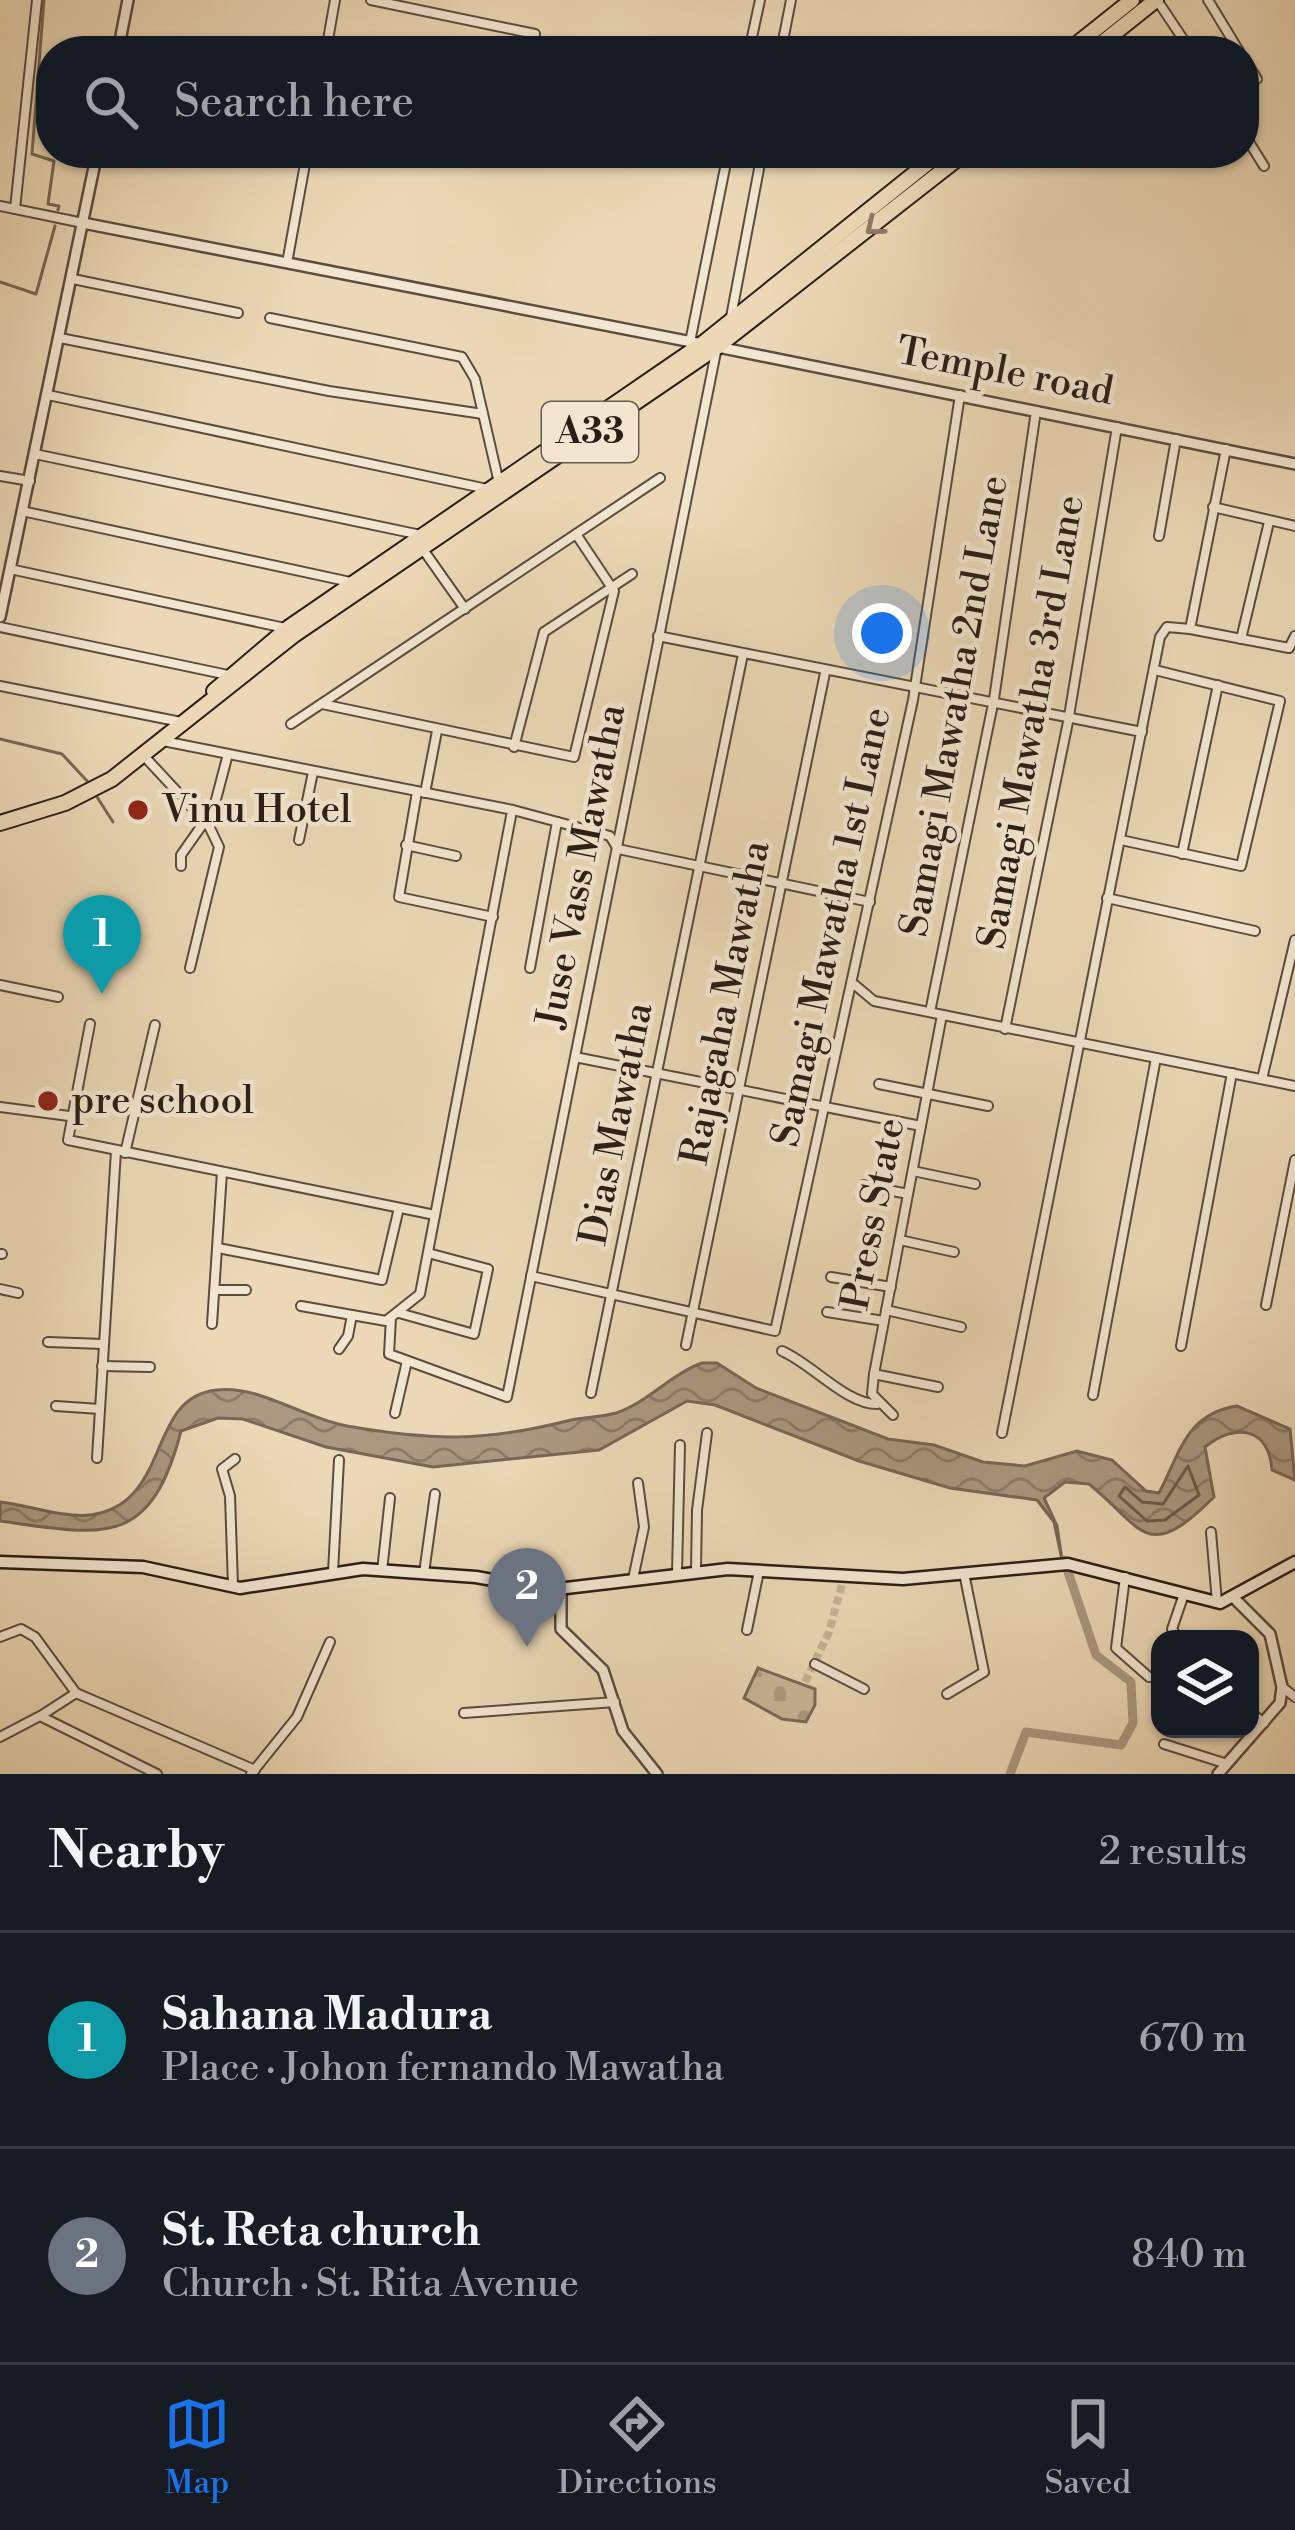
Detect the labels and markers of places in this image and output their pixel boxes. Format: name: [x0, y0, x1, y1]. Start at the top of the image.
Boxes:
place label: Vinu Hotel: [161, 786, 352, 835]
marker: Vinu Hotel: [125, 797, 151, 823]
pin: 1: [63, 895, 141, 994]
place label: pre school: [72, 1077, 254, 1126]
marker: pre school: [35, 1088, 61, 1114]
pin: 2: [488, 1548, 566, 1647]

